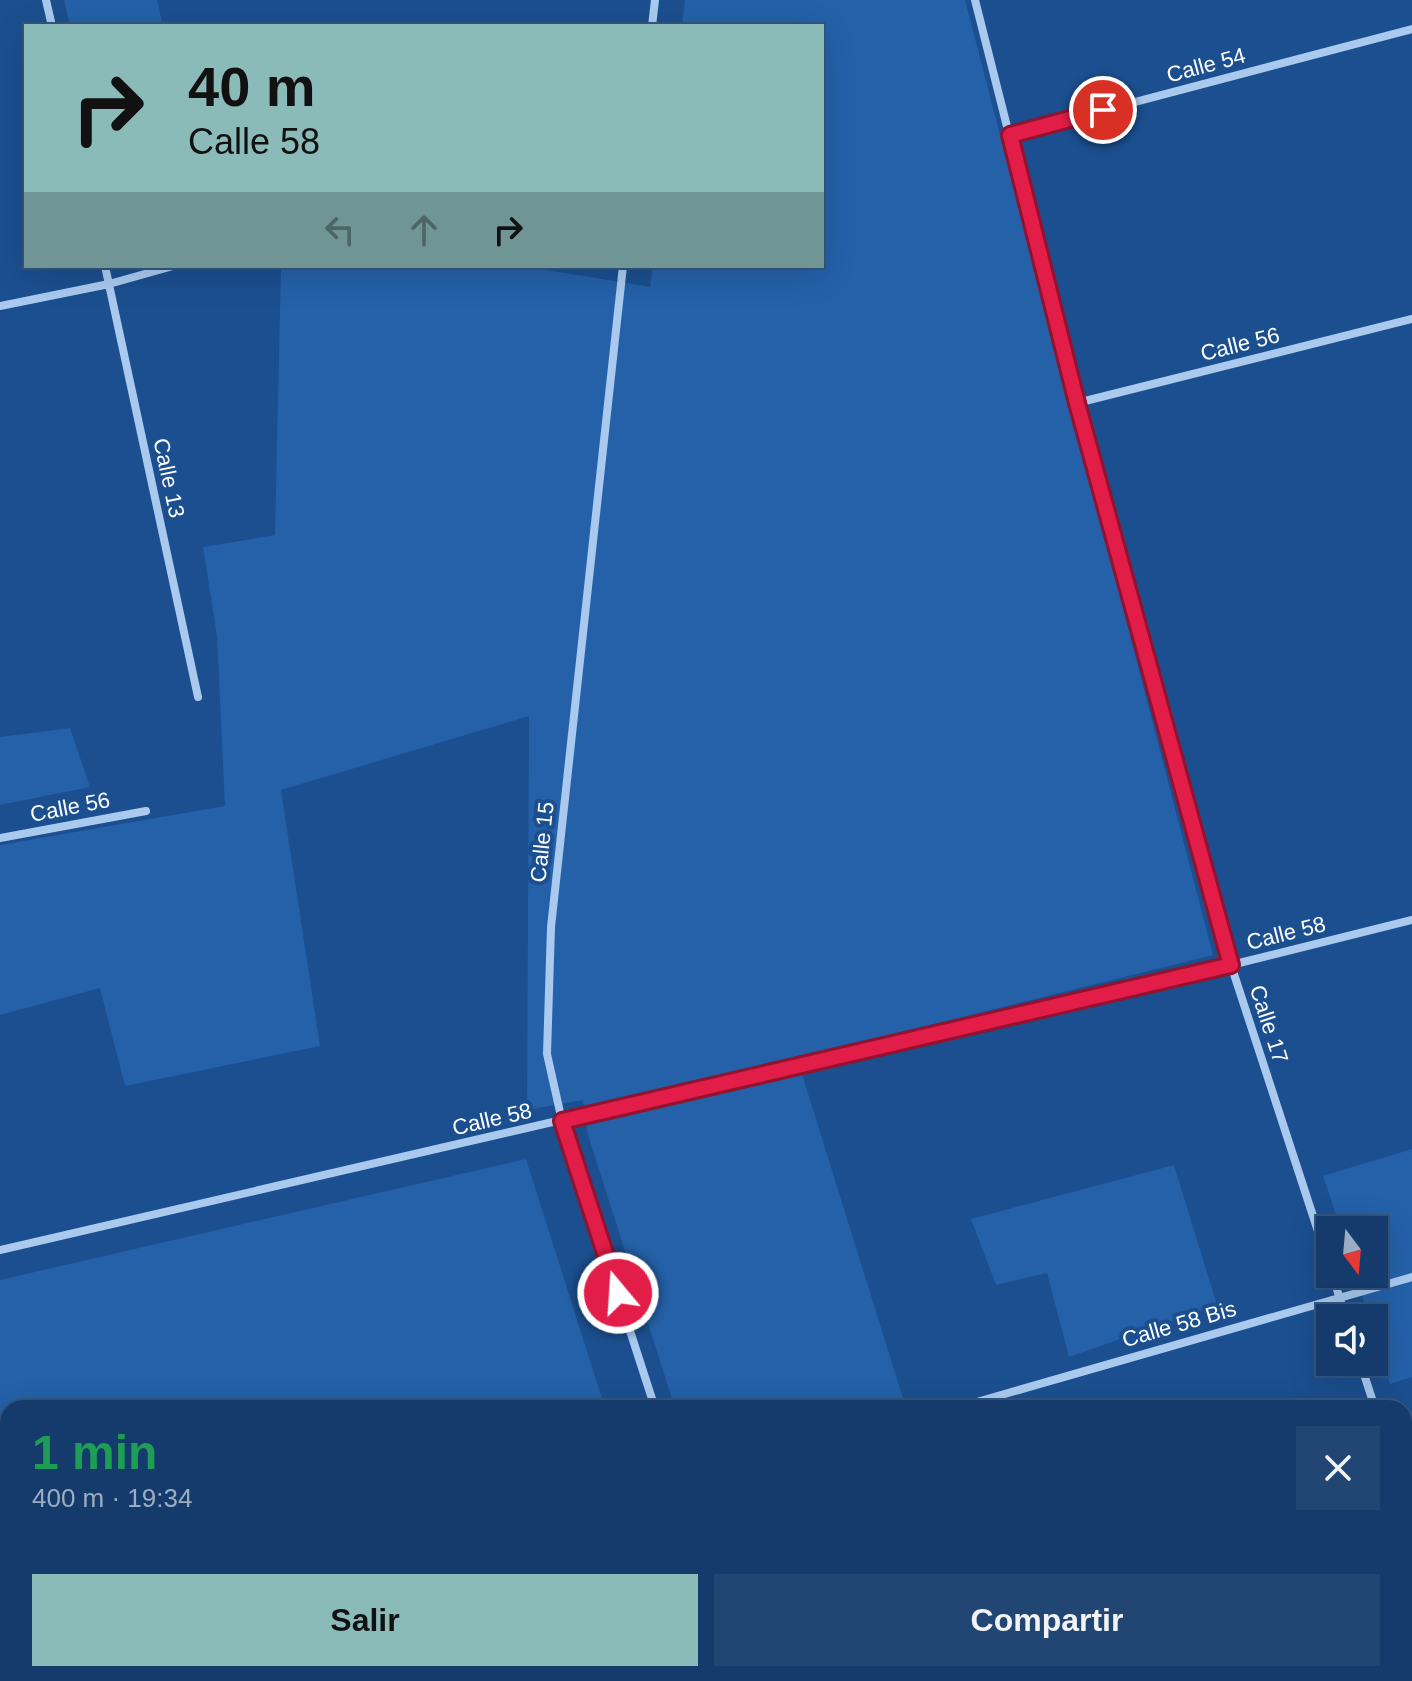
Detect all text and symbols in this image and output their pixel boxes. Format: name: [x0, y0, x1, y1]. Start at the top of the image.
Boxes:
street label: Calle 54: [1164, 42, 1248, 88]
text: 40 m: [188, 55, 316, 118]
icon: right: [56, 56, 160, 160]
pin: [1069, 76, 1137, 144]
icon: arrive: [1081, 88, 1125, 132]
text: Calle 58: [188, 121, 320, 162]
icon: left: [318, 208, 362, 252]
icon: ahead: [402, 208, 446, 252]
icon: right: [486, 208, 530, 252]
street label: Calle 56: [1198, 322, 1282, 366]
street label: Calle 13: [148, 436, 190, 520]
street label: Calle 56: [28, 787, 112, 827]
street label: Calle 15: [525, 801, 559, 883]
street label: Calle 58: [1244, 911, 1328, 955]
street label: Calle 17: [1245, 982, 1293, 1066]
street label: Calle 58: [450, 1098, 534, 1140]
north arrow: [1316, 1216, 1388, 1288]
map controls: [1316, 1216, 1388, 1376]
position arrow: [576, 1251, 660, 1335]
street label: Calle 58 Bis: [1119, 1296, 1239, 1352]
button: sound: [1316, 1304, 1388, 1376]
text: 1 min: [32, 1426, 157, 1479]
button: close: [1296, 1426, 1380, 1510]
text: 400 m · 19:34: [32, 1483, 192, 1513]
button: Salir: [32, 1574, 698, 1666]
button: Compartir: [714, 1574, 1380, 1666]

